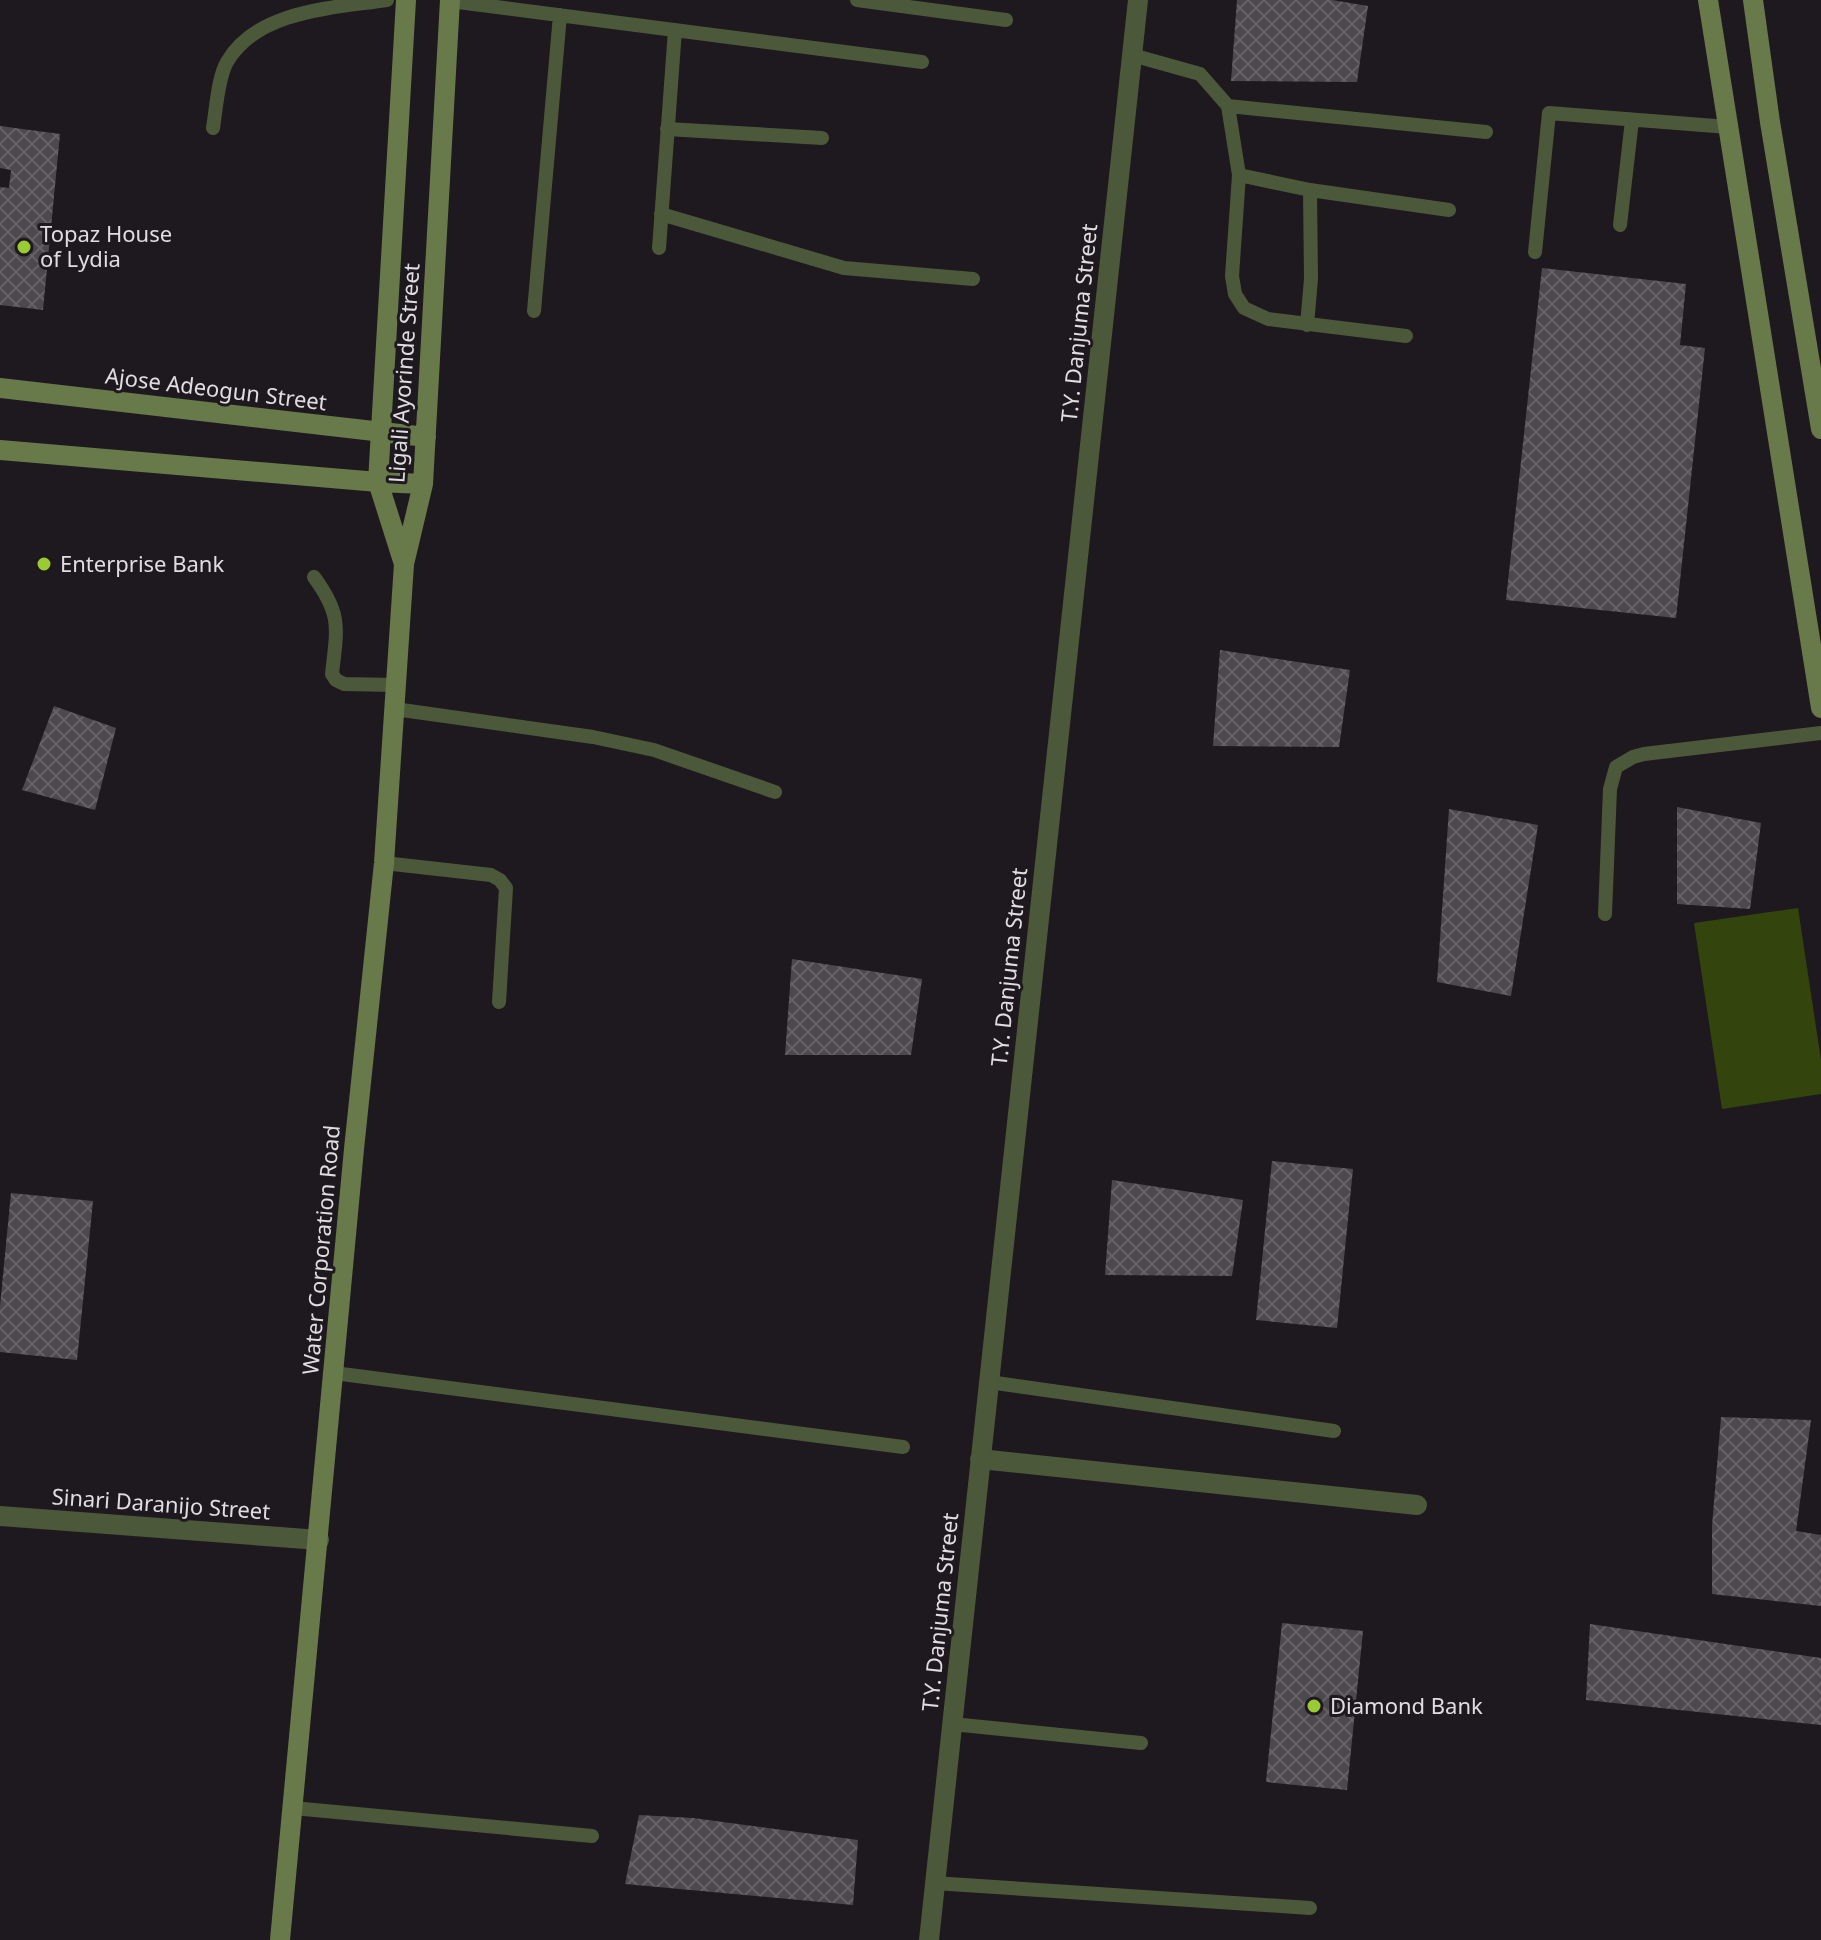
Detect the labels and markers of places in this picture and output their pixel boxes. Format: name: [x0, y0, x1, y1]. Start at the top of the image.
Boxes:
place label: Topaz House of Lydia: [40, 218, 172, 273]
marker: Topaz House of Lydia: [15, 238, 33, 256]
place label: Enterprise Bank: [60, 548, 224, 578]
marker: Enterprise Bank: [35, 555, 53, 573]
place label: Diamond Bank: [1330, 1690, 1483, 1720]
marker: Diamond Bank: [1305, 1697, 1323, 1715]

